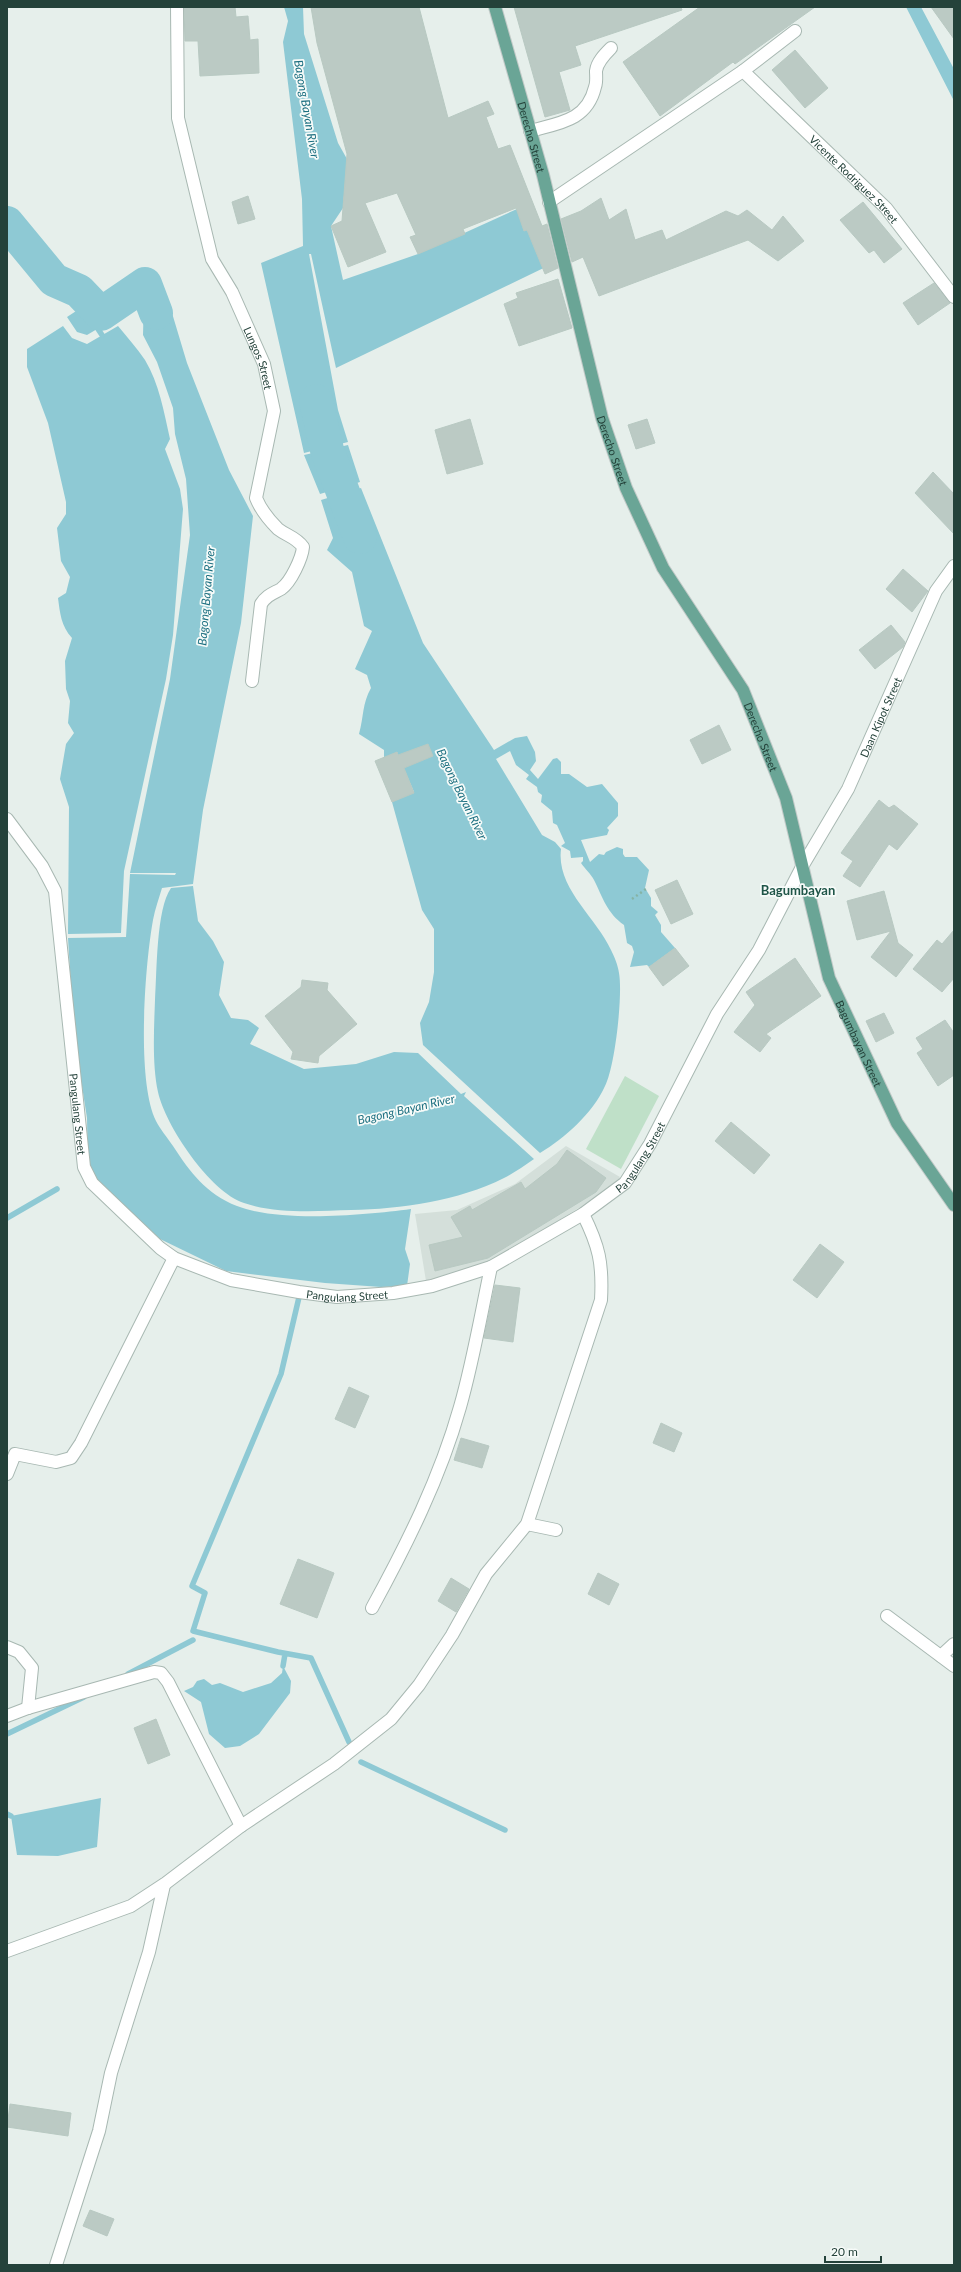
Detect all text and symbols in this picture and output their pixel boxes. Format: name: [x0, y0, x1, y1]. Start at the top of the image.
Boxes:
water label: Bagong Bayan River: [291, 59, 323, 160]
street label: Derecho Street: [516, 100, 548, 174]
street label: Vicente Rodriguez Street: [807, 132, 901, 225]
street label: Lungos Street: [242, 324, 276, 390]
street label: Derecho Street: [595, 414, 631, 487]
water label: Bagong Bayan River: [194, 545, 218, 646]
street label: Daan Kipot Street: [857, 675, 903, 759]
street label: Derecho Street: [742, 700, 781, 773]
water label: Bagong Bayan River: [433, 746, 491, 843]
district label: Bagumbayan: [761, 882, 835, 898]
street label: Bagumbayan Street: [834, 998, 885, 1088]
street label: Pangulang Street: [68, 1073, 89, 1155]
water label: Bagong Bayan River: [356, 1090, 457, 1127]
street label: Pangulang Street: [612, 1119, 667, 1195]
street label: Pangulang Street: [306, 1287, 388, 1304]
scale bar: [825, 2238, 881, 2264]
text: 20 m: [831, 2244, 858, 2259]

